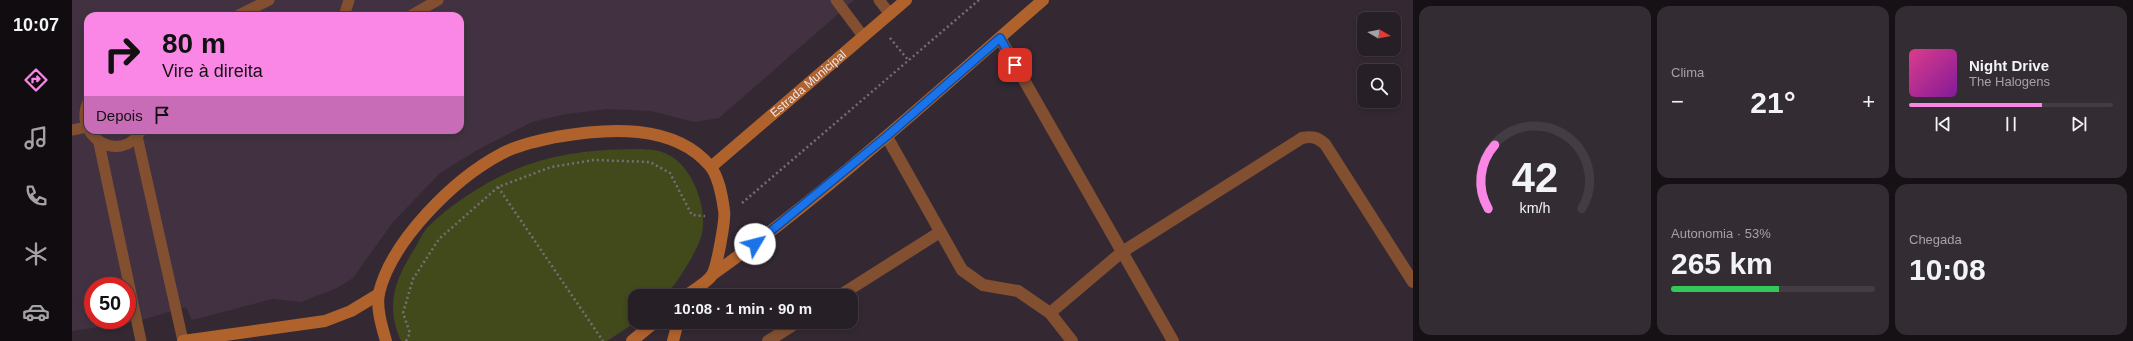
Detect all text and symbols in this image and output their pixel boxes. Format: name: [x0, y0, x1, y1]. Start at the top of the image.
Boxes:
north arrow: [1357, 12, 1401, 56]
map controls: [1357, 12, 1401, 108]
text: 10:07: [13, 15, 59, 35]
icon: right: [96, 28, 148, 80]
text: 80 m: [162, 28, 226, 59]
street label: Estrada Municipal: [767, 47, 849, 120]
pin: [998, 48, 1032, 82]
icon: arrive: [1004, 54, 1026, 76]
text: Night Drive: [1969, 57, 2049, 74]
text: Vire à direita: [162, 61, 263, 81]
button: search: [1357, 64, 1401, 108]
text: Clima: [1671, 65, 1704, 80]
icon: directions: [22, 66, 50, 94]
text: The Halogens: [1969, 74, 2050, 89]
text: 21°: [1750, 86, 1796, 119]
text: −: [1671, 89, 1684, 114]
text: +: [1862, 89, 1875, 114]
icon: arrive: [151, 104, 173, 126]
text: Depois: [96, 107, 143, 124]
icon: previous: [1932, 113, 1954, 135]
icon: pause: [2000, 113, 2022, 135]
icon: next: [2068, 113, 2090, 135]
icon: music: [22, 124, 50, 152]
text: 42: [1512, 153, 1558, 200]
icon: phone: [22, 182, 50, 210]
text: km/h: [1520, 199, 1551, 215]
position arrow: [734, 223, 776, 265]
text: Autonomia · 53%: [1671, 226, 1771, 241]
text: Chegada: [1909, 232, 1962, 247]
icon: climate: [22, 240, 50, 268]
text: 265 km: [1671, 247, 1773, 280]
text: 10:08: [1909, 253, 1986, 286]
speed limit sign: 50: [84, 277, 136, 329]
icon: car: [22, 298, 50, 326]
text: 10:08 · 1 min · 90 m: [674, 300, 812, 317]

